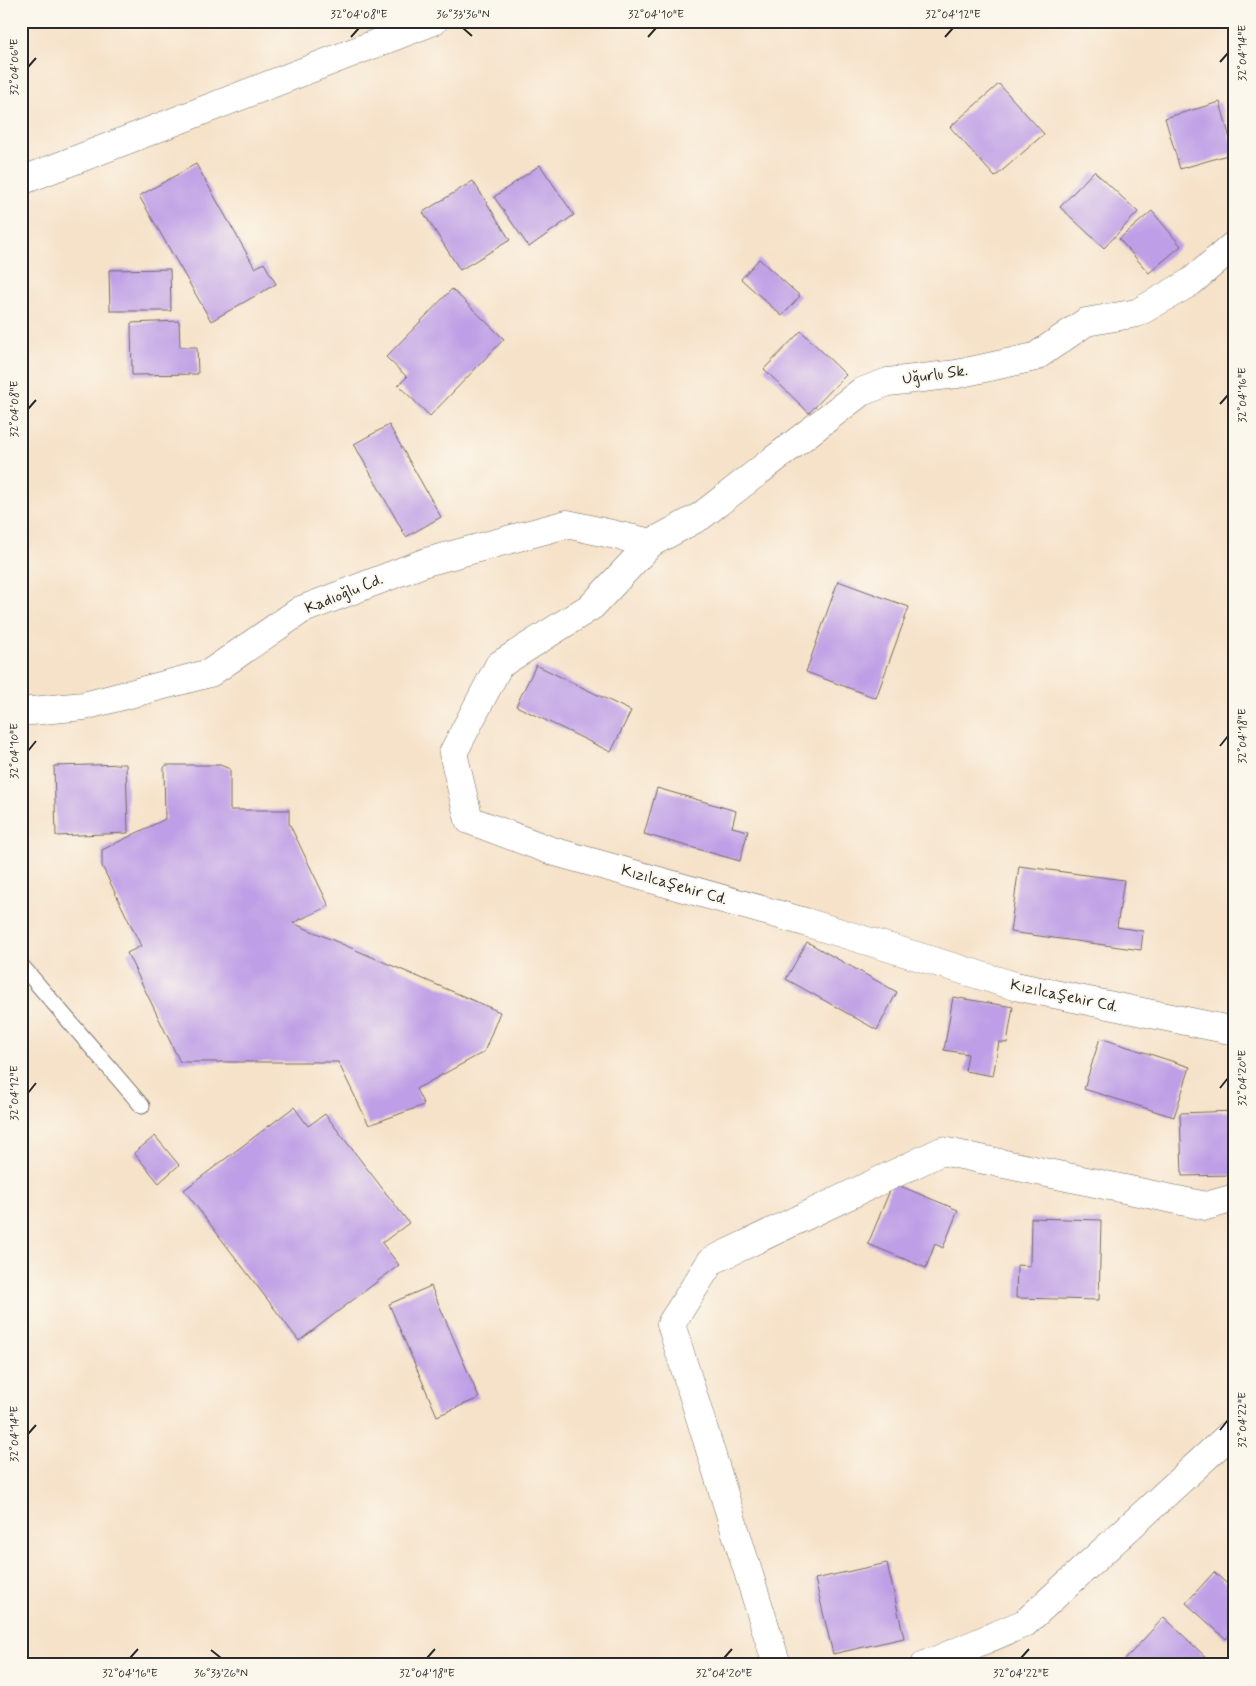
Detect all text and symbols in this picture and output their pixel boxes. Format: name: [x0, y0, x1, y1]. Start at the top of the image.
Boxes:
text: 32°04'08"E: [330, 7, 388, 23]
text: 36°33'36"N: [436, 7, 490, 23]
text: 32°04'10"E: [628, 7, 684, 23]
text: 32°04'12"E: [925, 7, 981, 23]
text: 32°04'14"E: [1235, 25, 1251, 81]
text: 32°04'06"E: [7, 38, 23, 96]
street label: Uğurlu Sk.: [901, 360, 969, 390]
text: 32°04'16"E: [1235, 367, 1251, 423]
text: 32°04'08"E: [7, 380, 23, 438]
street label: Kadıoğlu Cd.: [302, 569, 386, 619]
text: 32°04'18"E: [1235, 708, 1251, 764]
text: 32°04'10"E: [7, 723, 23, 779]
street label: Kızılcaşehir Cd.: [618, 860, 730, 910]
street label: Kızılcaşehir Cd.: [1008, 974, 1120, 1018]
text: 32°04'20"E: [1235, 1050, 1251, 1106]
text: 32°04'12"E: [7, 1065, 23, 1121]
text: 32°04'22"E: [1235, 1392, 1251, 1448]
text: 32°04'14"E: [7, 1406, 23, 1462]
text: 32°04'16"E: [102, 1666, 158, 1682]
text: 36°33'26"N: [194, 1666, 248, 1682]
text: 32°04'18"E: [399, 1666, 455, 1682]
text: 32°04'20"E: [696, 1666, 752, 1682]
text: 32°04'22"E: [993, 1666, 1049, 1682]

